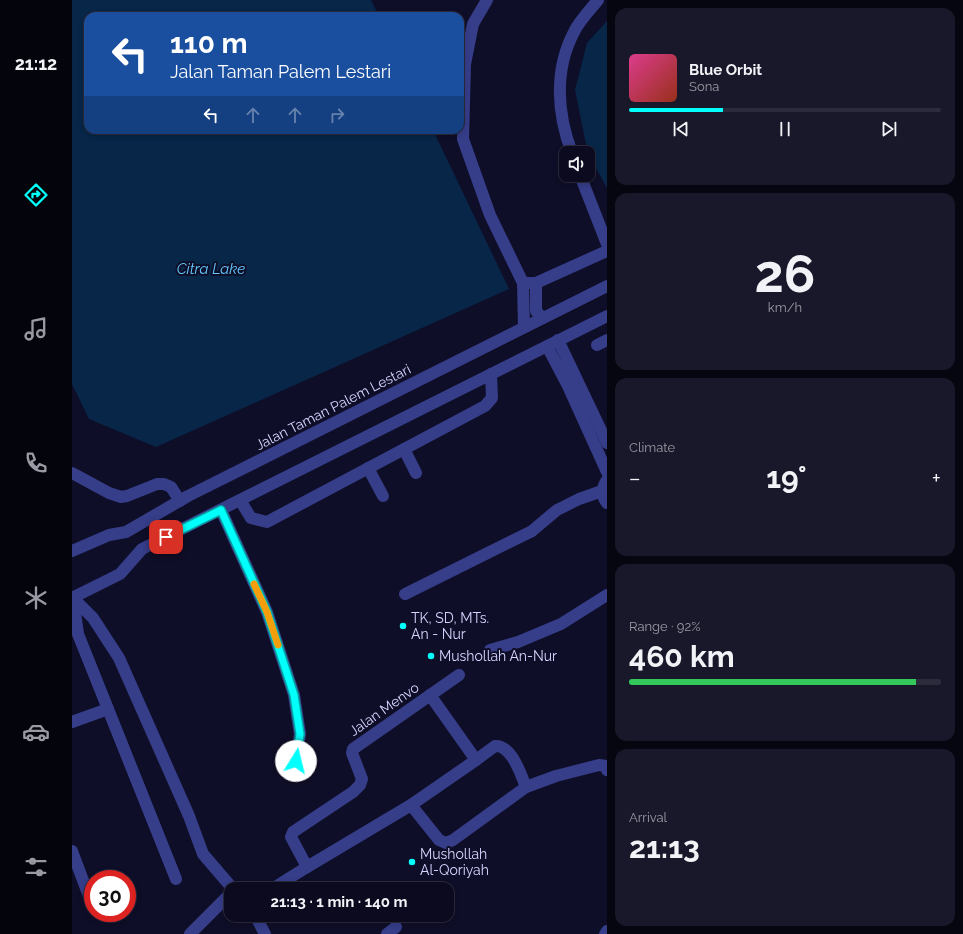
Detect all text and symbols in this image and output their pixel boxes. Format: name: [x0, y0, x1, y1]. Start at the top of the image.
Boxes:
text: 110 m: [170, 27, 248, 60]
icon: left: [104, 28, 156, 80]
text: 21:12: [15, 53, 57, 74]
text: Jalan Taman Palem Lestari: [170, 61, 391, 82]
text: Blue Orbit: [689, 61, 762, 79]
text: Sona: [689, 79, 719, 94]
icon: left: [200, 104, 222, 126]
icon: ahead: [242, 104, 264, 126]
icon: ahead: [284, 104, 306, 126]
icon: right: [326, 104, 348, 126]
icon: previous: [670, 118, 692, 140]
icon: pause: [774, 118, 796, 140]
icon: next: [878, 118, 900, 140]
map controls: [559, 146, 595, 182]
button: sound: [559, 146, 595, 182]
icon: directions: [22, 181, 50, 209]
text: 26: [755, 243, 815, 304]
water label: Citra Lake: [177, 260, 245, 278]
text: km/h: [768, 300, 802, 315]
icon: music: [22, 315, 50, 343]
street label: Jalan Taman Palem Lestari: [253, 361, 413, 453]
text: Climate: [629, 440, 675, 455]
icon: phone: [22, 449, 50, 477]
text: 19°: [766, 460, 806, 495]
text: −: [629, 465, 641, 491]
text: +: [932, 465, 941, 491]
pin: [149, 520, 183, 554]
icon: arrive: [155, 526, 177, 548]
icon: climate: [22, 584, 50, 612]
place label: TK, SD, MTs. An - Nur: [411, 610, 489, 642]
text: Range · 92%: [629, 619, 700, 634]
marker: TK, SD, MTs. An - Nur: [398, 621, 408, 631]
text: 460 km: [629, 639, 735, 674]
place label: Mushollah An-Nur: [439, 648, 557, 664]
marker: Mushollah An-Nur: [426, 651, 436, 661]
street label: Jalan Menvo: [346, 679, 422, 739]
icon: car: [22, 718, 50, 746]
position arrow: [275, 740, 317, 782]
text: Arrival: [629, 810, 667, 825]
text: 21:13: [629, 830, 700, 865]
place label: Mushollah Al-Qoriyah: [420, 846, 489, 878]
icon: filters: [22, 853, 50, 881]
marker: Mushollah Al-Qoriyah: [407, 857, 417, 867]
speed limit sign: 30: [84, 870, 136, 922]
text: 21:13 · 1 min · 140 m: [270, 893, 408, 911]

